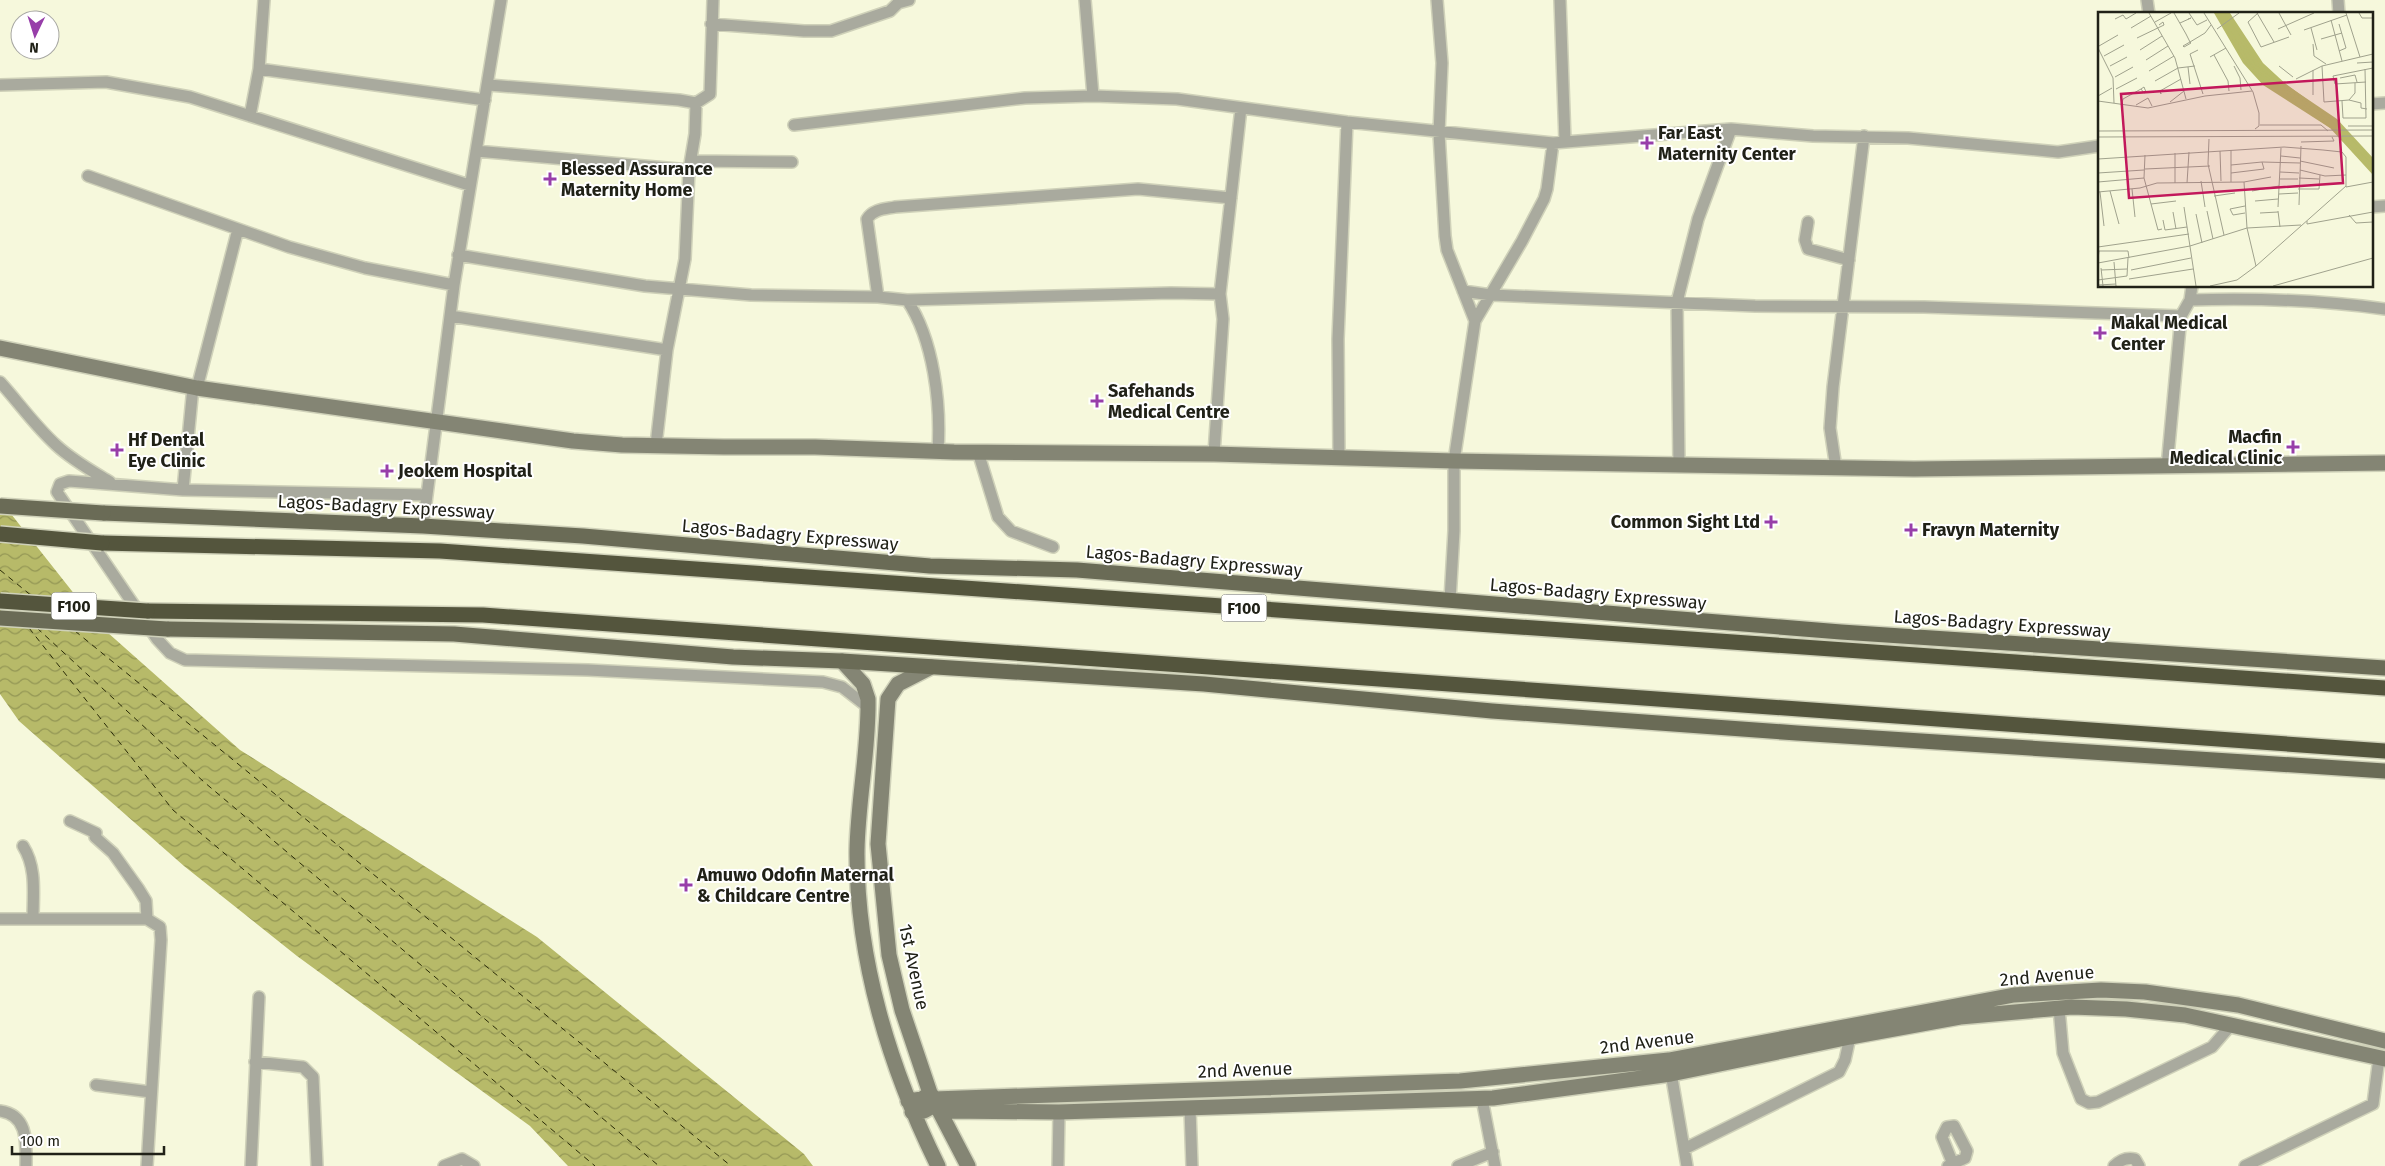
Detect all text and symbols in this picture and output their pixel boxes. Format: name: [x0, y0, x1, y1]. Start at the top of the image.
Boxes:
north arrow: [10, 10, 60, 60]
inset map: [2098, 12, 2372, 288]
text: N: [29, 39, 39, 56]
place label: Far East Maternity Center: [1658, 122, 1797, 165]
marker: Far East Maternity Center: [1640, 136, 1654, 150]
place label: Blessed Assurance Maternity Home: [561, 158, 713, 201]
marker: Blessed Assurance Maternity Home: [543, 172, 557, 186]
place label: Makal Medical Center: [2111, 312, 2228, 355]
marker: Makal Medical Center: [2093, 326, 2107, 340]
place label: Safehands Medical Centre: [1108, 380, 1230, 423]
marker: Safehands Medical Centre: [1090, 394, 1104, 408]
place label: Macfin Medical Clinic: [2170, 426, 2282, 469]
place label: Hf Dental Eye Clinic: [128, 429, 206, 472]
marker: Macfin Medical Clinic: [2286, 440, 2300, 454]
marker: Hf Dental Eye Clinic: [110, 443, 124, 457]
place label: Jeokem Hospital: [397, 460, 533, 482]
marker: Jeokem Hospital: [380, 464, 394, 478]
street label: Lagos-Badagry Expressway: [277, 490, 495, 524]
place label: Common Sight Ltd: [1611, 511, 1760, 533]
street label: Lagos-Badagry Expressway: [681, 515, 899, 555]
marker: Common Sight Ltd: [1764, 515, 1778, 529]
place label: Fravyn Maternity: [1922, 519, 2060, 541]
marker: Fravyn Maternity: [1904, 523, 1918, 537]
street label: Lagos-Badagry Expressway: [1085, 541, 1303, 581]
street label: Lagos-Badagry Expressway: [1489, 574, 1707, 614]
road number: F100: [52, 592, 96, 620]
road number: F100: [1222, 594, 1266, 622]
street label: Lagos-Badagry Expressway: [1893, 605, 2111, 643]
place label: Amuwo Odofin Maternal & Childcare Centre: [696, 864, 894, 907]
marker: Amuwo Odofin Maternal & Childcare Centre: [679, 878, 693, 892]
street label: 1st Avenue: [894, 922, 934, 1012]
street label: 2nd Avenue: [1999, 961, 2095, 991]
street label: 2nd Avenue: [1599, 1025, 1695, 1059]
street label: 2nd Avenue: [1197, 1057, 1293, 1083]
scale bar: [12, 1124, 165, 1156]
text: 100 m: [20, 1132, 60, 1150]

